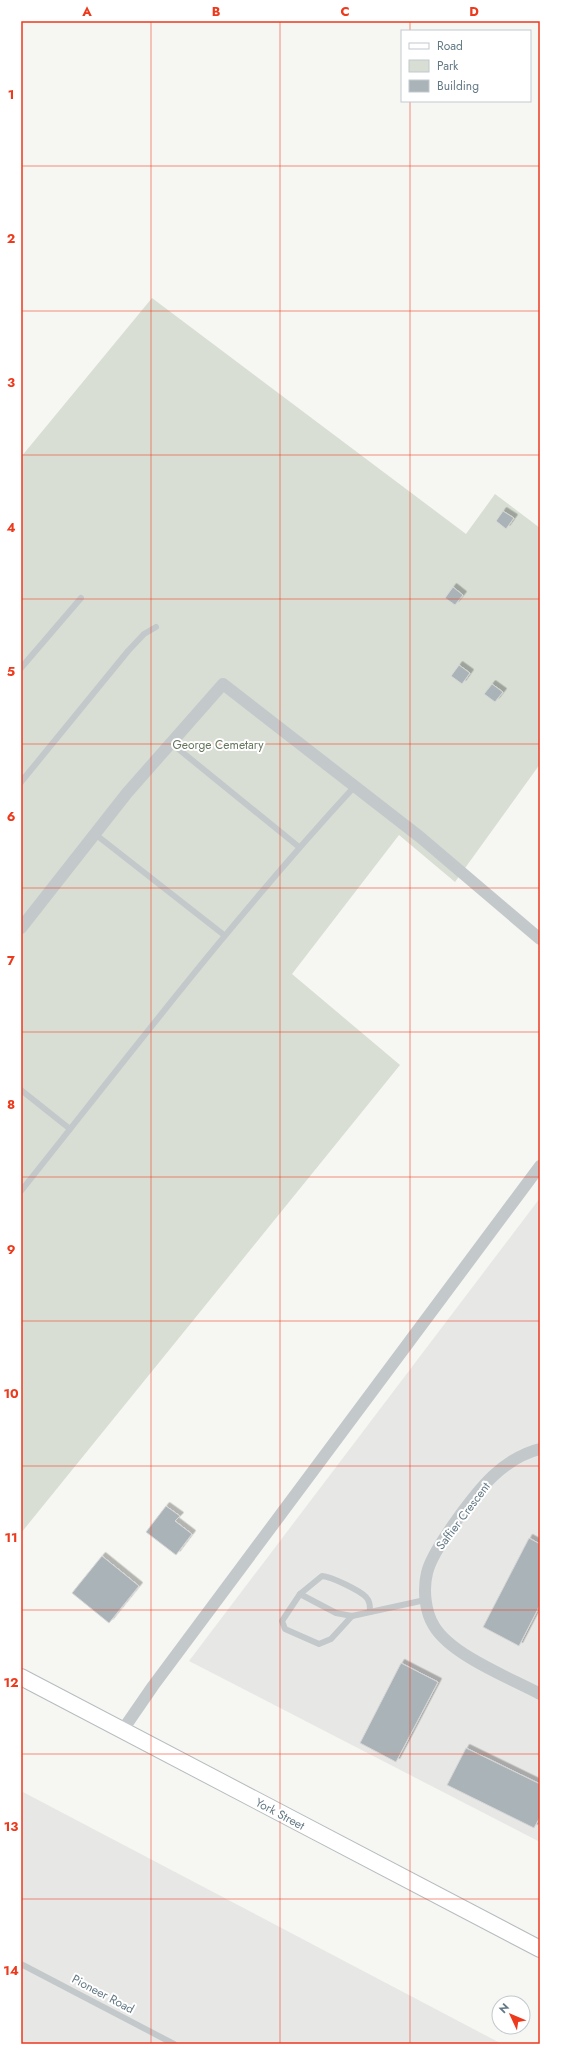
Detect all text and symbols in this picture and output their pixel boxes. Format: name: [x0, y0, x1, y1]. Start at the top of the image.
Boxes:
text: A: [81, 2, 92, 21]
text: B: [212, 2, 221, 21]
text: C: [340, 2, 350, 21]
text: D: [469, 2, 479, 21]
legend: [401, 30, 531, 102]
text: Road: [437, 37, 463, 55]
text: Park: [437, 57, 459, 75]
text: Building: [437, 77, 479, 95]
text: 1: [8, 85, 14, 104]
text: 2: [7, 229, 15, 248]
text: 3: [7, 373, 15, 392]
text: 4: [6, 518, 16, 537]
text: 5: [7, 662, 15, 681]
park label: George Cemetary: [173, 736, 264, 754]
text: 6: [7, 807, 16, 826]
text: 7: [7, 951, 15, 970]
text: 8: [7, 1095, 15, 1114]
text: 9: [7, 1240, 16, 1259]
text: 10: [3, 1384, 19, 1403]
street label: Saffier Crescent: [432, 1478, 494, 1554]
text: 11: [4, 1528, 18, 1547]
text: 12: [3, 1673, 19, 1692]
street label: York Street: [252, 1793, 308, 1835]
text: 13: [4, 1817, 18, 1836]
text: 14: [3, 1961, 19, 1980]
street label: Pioneer Road: [69, 1970, 137, 2018]
north arrow: [491, 1995, 531, 2035]
text: N: [495, 1999, 513, 2017]

